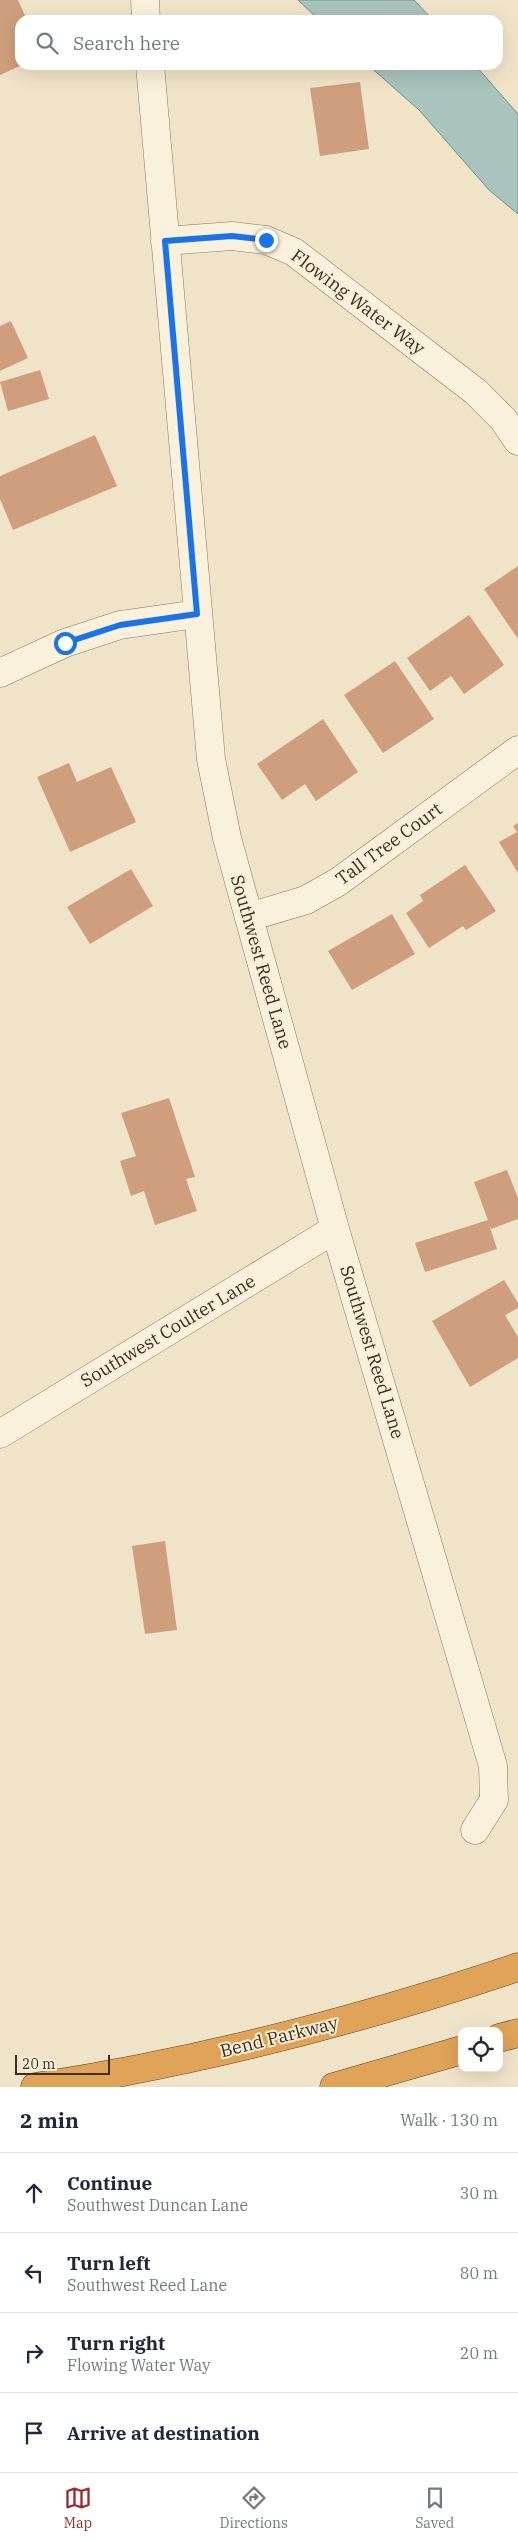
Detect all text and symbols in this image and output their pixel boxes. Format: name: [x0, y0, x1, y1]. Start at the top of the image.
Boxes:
search box: [15, 15, 503, 70]
icon: search: [33, 29, 61, 57]
text: Search here: [73, 31, 180, 55]
route end: [255, 229, 278, 252]
street label: Flowing Water Way: [287, 244, 430, 360]
route start: [54, 632, 77, 655]
street label: Tall Tree Court: [331, 797, 446, 890]
street label: Southwest Reed Lane: [226, 872, 297, 1052]
street label: Southwest Reed Lane: [335, 1262, 410, 1441]
street label: Southwest Coulter Lane: [76, 1269, 259, 1392]
street label: Bend Parkway: [218, 2011, 341, 2062]
map controls: [458, 2027, 503, 2072]
button: locate: [458, 2027, 503, 2072]
scale bar: [15, 2052, 110, 2075]
text: 20 m: [22, 2055, 55, 2073]
text: 2 min: [20, 2106, 79, 2134]
text: Walk · 130 m: [400, 2110, 498, 2130]
text: Continue: [67, 2171, 152, 2195]
icon: ahead: [20, 2179, 48, 2207]
text: 30 m: [460, 2183, 498, 2203]
text: Southwest Duncan Lane: [67, 2195, 248, 2215]
text: Turn left: [67, 2251, 150, 2275]
icon: left: [20, 2259, 48, 2287]
text: 80 m: [460, 2263, 498, 2283]
text: Southwest Reed Lane: [67, 2275, 227, 2295]
text: Turn right: [67, 2331, 165, 2355]
icon: right: [20, 2339, 48, 2367]
text: 20 m: [460, 2343, 498, 2363]
text: Flowing Water Way: [67, 2355, 211, 2375]
icon: arrive: [20, 2419, 48, 2447]
text: Arrive at destination: [67, 2421, 260, 2445]
tab: Map: [64, 2484, 92, 2532]
tab: Directions: [220, 2484, 288, 2532]
tab: Saved: [415, 2484, 454, 2532]

